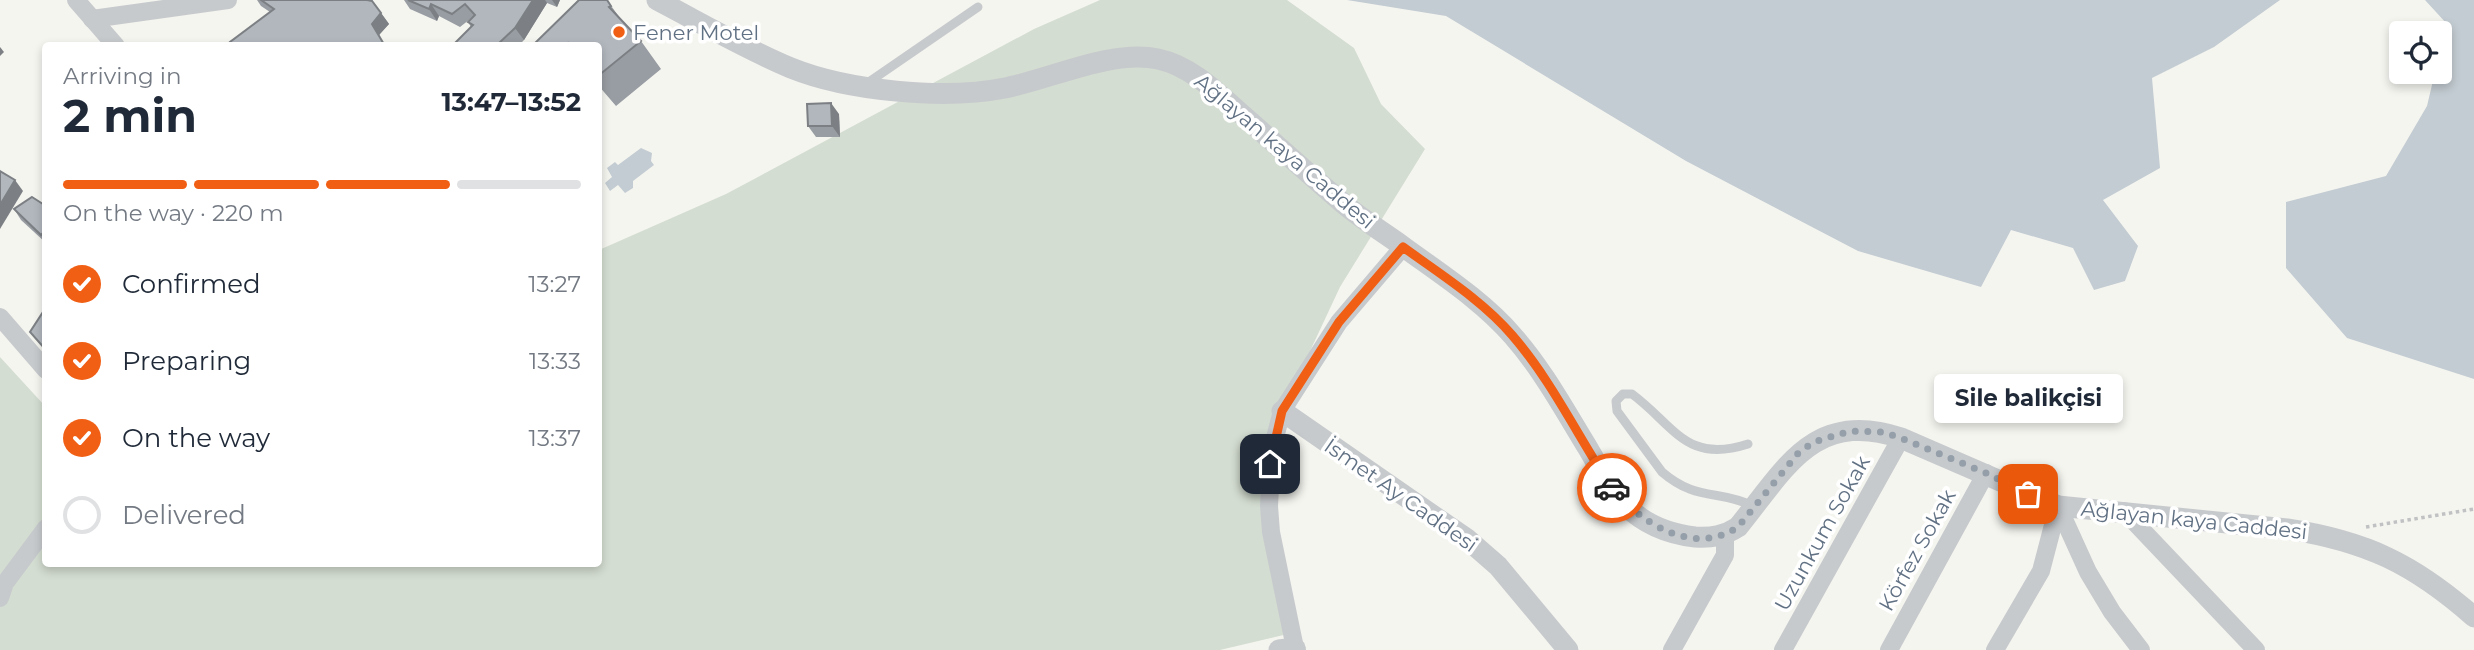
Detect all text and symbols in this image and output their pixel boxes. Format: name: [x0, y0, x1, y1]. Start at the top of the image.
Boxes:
place label: Fener Motel: [633, 20, 759, 45]
map controls: [2389, 21, 2452, 84]
button: locate: [2389, 21, 2452, 84]
marker: Fener Motel: [611, 24, 627, 40]
text: Arriving in: [63, 62, 182, 90]
street label: Ağlayan kaya Caddesi: [1190, 68, 1380, 234]
text: 13:47–13:52: [441, 86, 581, 118]
text: 2 min: [63, 87, 197, 144]
text: On the way · 220 m: [63, 199, 284, 227]
icon: check: [63, 265, 101, 303]
text: Confirmed: [122, 268, 261, 300]
text: 13:27: [528, 270, 581, 298]
icon: check: [63, 342, 101, 380]
text: Preparing: [122, 345, 251, 377]
text: 13:33: [529, 347, 581, 375]
callout: Sile balikçisi: [1934, 375, 2122, 424]
text: Sile balikçisi: [1955, 384, 2102, 412]
icon: check: [63, 419, 101, 457]
text: On the way: [122, 422, 270, 454]
text: 13:37: [529, 424, 581, 452]
street label: İsmet Ay Caddesi: [1320, 433, 1482, 557]
pin: [1240, 434, 1300, 494]
icon: home: [1251, 445, 1289, 483]
street label: Uzunkum Sokak: [1769, 451, 1875, 615]
courier: [1577, 453, 1647, 523]
pin: [1998, 464, 2058, 524]
icon: car: [1593, 469, 1631, 507]
icon: bag: [2009, 475, 2047, 513]
street label: Körfez Sokak: [1873, 484, 1961, 615]
street label: Ağlayan kaya Caddesi: [2080, 496, 2308, 544]
text: Delivered: [122, 499, 246, 531]

